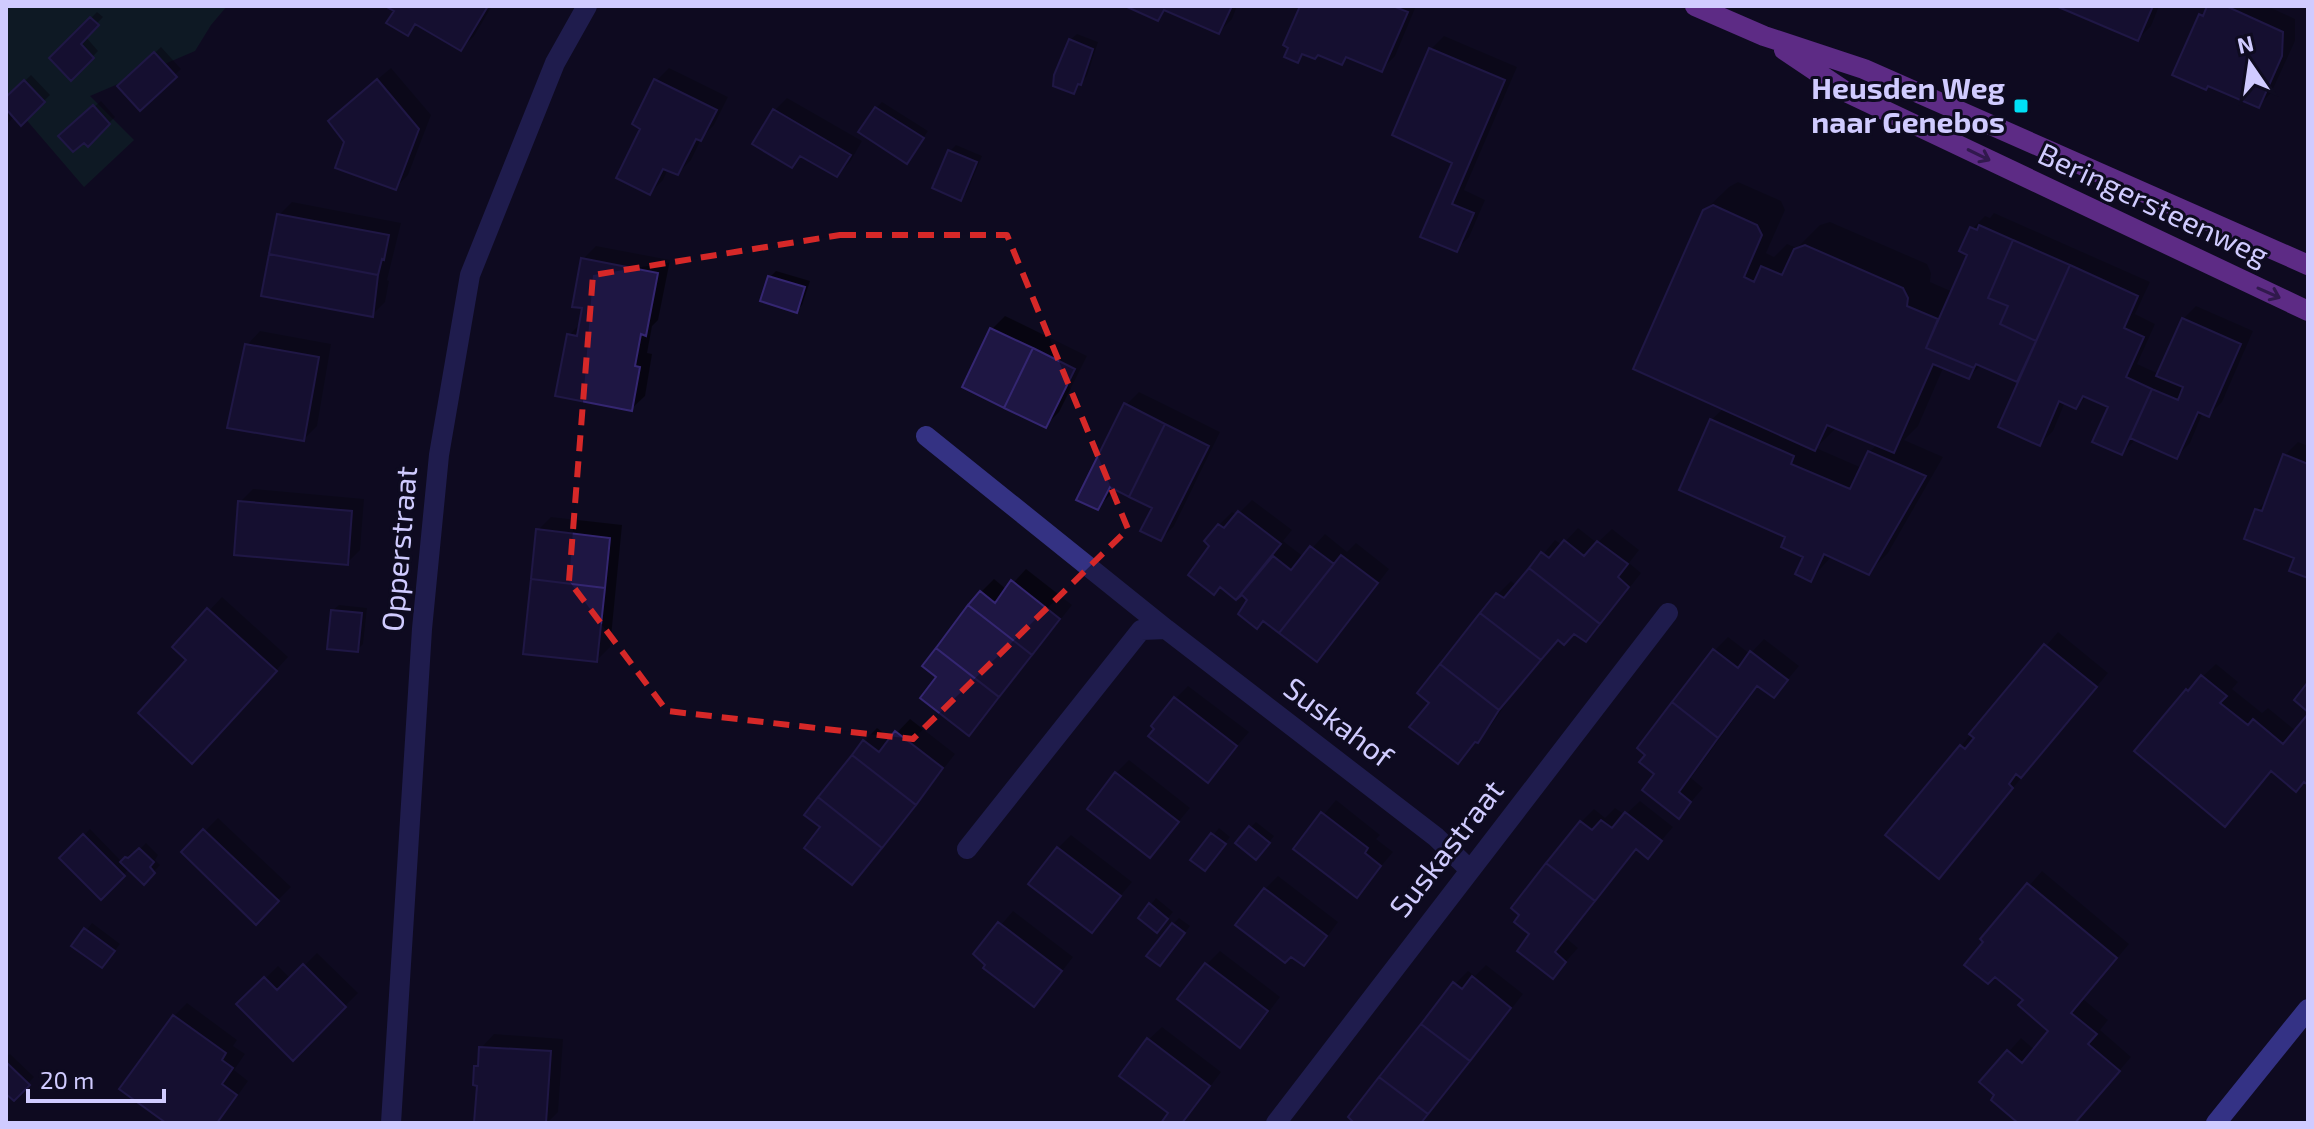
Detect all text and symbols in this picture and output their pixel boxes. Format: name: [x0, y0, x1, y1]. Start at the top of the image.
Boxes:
north arrow: [2210, 24, 2290, 104]
text: N: [2235, 29, 2256, 58]
place label: Heusden Weg naar Genebos: [1811, 69, 2006, 139]
marker: Heusden Weg naar Genebos: [2012, 97, 2030, 115]
street label: Beringersteenweg: [2033, 134, 2275, 272]
one-way arrow: [1966, 148, 1990, 163]
one-way arrow: [2257, 286, 2281, 301]
street label: Opperstraat: [373, 465, 423, 633]
street label: Suskahof: [1278, 669, 1401, 774]
street label: Suskastraat: [1381, 772, 1510, 923]
scale bar: [28, 1053, 164, 1103]
text: 20 m: [40, 1065, 94, 1094]

